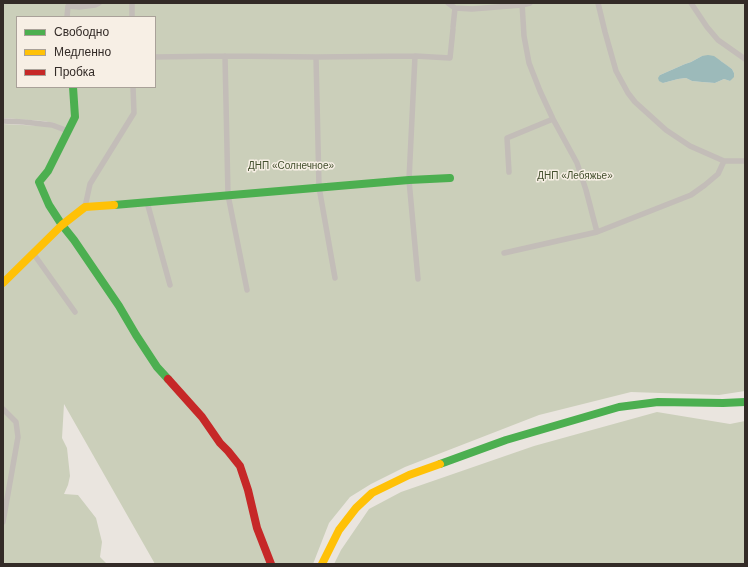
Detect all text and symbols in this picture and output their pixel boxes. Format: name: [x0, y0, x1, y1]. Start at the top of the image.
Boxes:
legend: [16, 16, 156, 88]
text: Свободно: [54, 25, 109, 39]
text: Медленно: [54, 45, 111, 59]
text: Пробка: [54, 65, 95, 79]
park label: ДНП «Солнечное»: [248, 160, 334, 172]
park label: ДНП «Лебяжье»: [537, 170, 613, 182]

